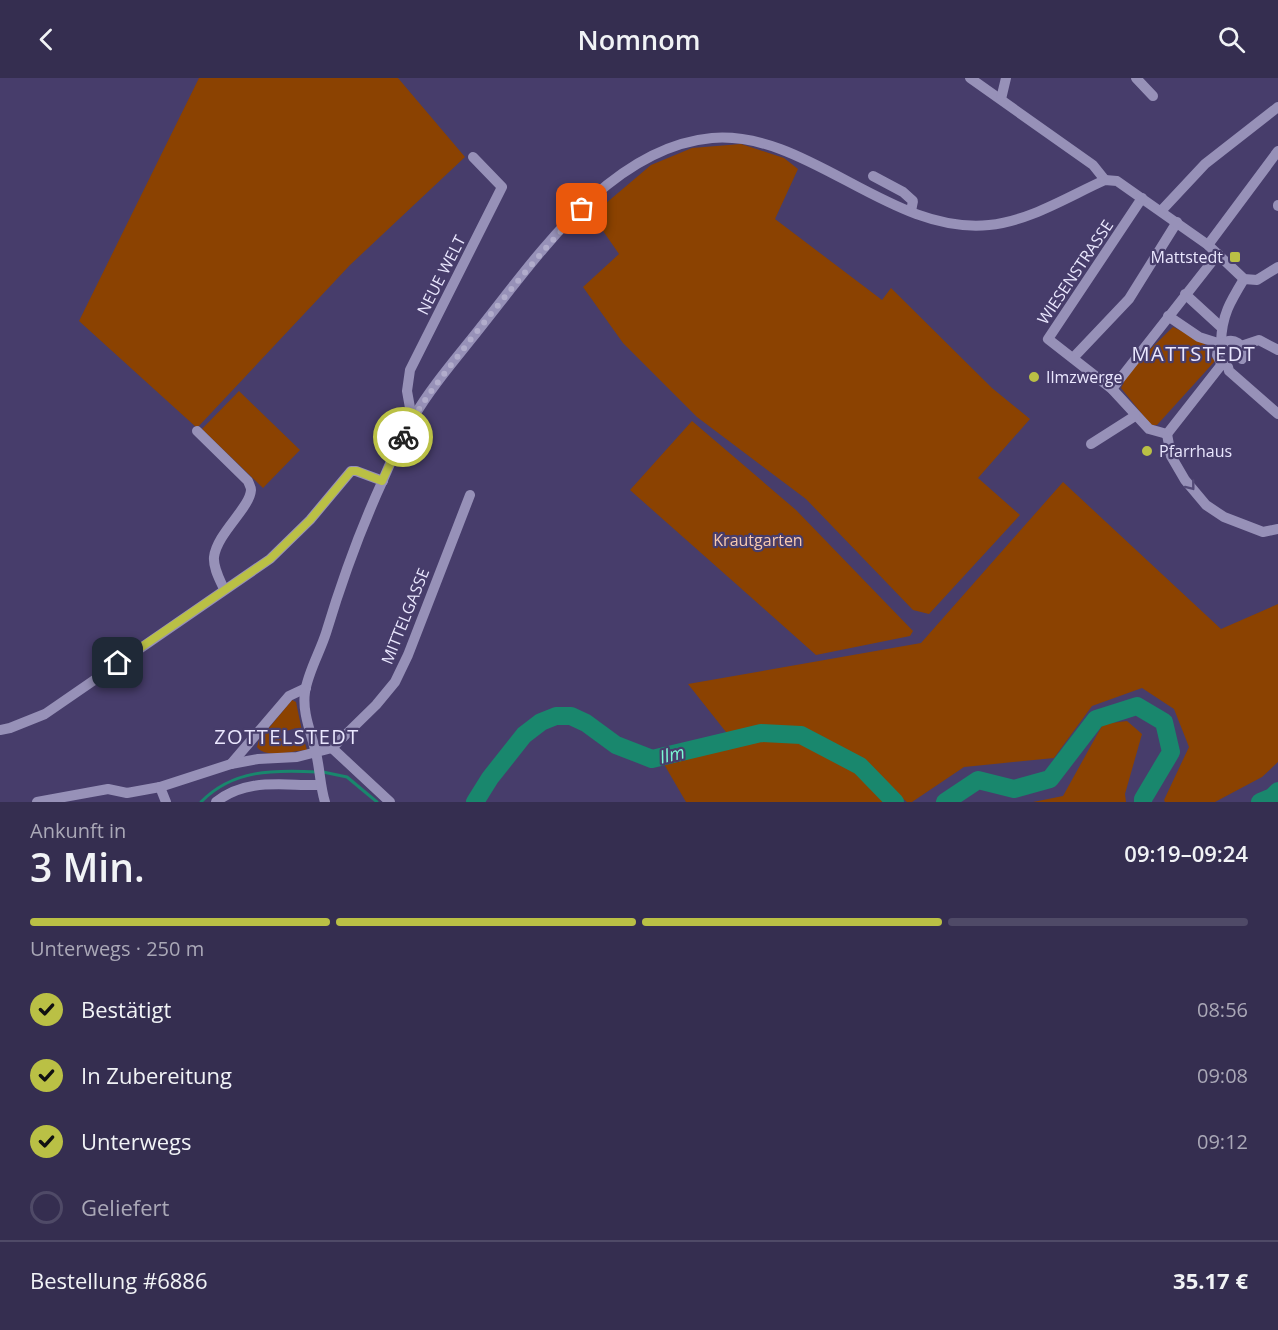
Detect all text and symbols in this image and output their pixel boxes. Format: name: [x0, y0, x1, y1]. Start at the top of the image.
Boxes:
text: Nomnom: [578, 21, 700, 58]
icon: back: [30, 23, 63, 56]
icon: search: [1215, 23, 1248, 56]
pin: [556, 183, 607, 234]
icon: bag: [565, 192, 598, 225]
street label: WIESENSTRASSE: [1032, 215, 1118, 329]
street label: NEUE WELT: [412, 231, 471, 319]
place label: Mattstedt: [1151, 246, 1223, 268]
marker: Mattstedt: [1228, 250, 1242, 264]
district label: MATTSTEDT: [1132, 340, 1256, 367]
place label: Ilmzwerge: [1046, 366, 1122, 388]
marker: Ilmzwerge: [1027, 370, 1041, 384]
courier: [373, 407, 433, 467]
icon: bike: [387, 421, 420, 454]
place label: Pfarrhaus: [1159, 440, 1232, 462]
marker: Pfarrhaus: [1140, 444, 1154, 458]
one-way arrow: [1183, 479, 1194, 490]
park label: Krautgarten: [713, 529, 803, 551]
street label: MITTELGASSE: [376, 565, 434, 667]
pin: [92, 637, 143, 688]
icon: home: [101, 646, 134, 679]
district label: ZOTTELSTEDT: [214, 723, 360, 750]
water label: Ilm: [657, 739, 687, 769]
text: Ankunft in: [30, 817, 126, 844]
text: 09:19–09:24: [1124, 838, 1248, 868]
text: 3 Min.: [30, 840, 145, 893]
text: Unterwegs · 250 m: [30, 935, 204, 962]
icon: check: [30, 993, 63, 1026]
text: Bestätigt: [81, 994, 171, 1024]
text: 08:56: [1197, 996, 1248, 1023]
icon: check: [30, 1059, 63, 1092]
text: In Zubereitung: [81, 1060, 232, 1090]
text: 09:08: [1197, 1062, 1248, 1089]
icon: check: [30, 1125, 63, 1158]
text: Unterwegs: [81, 1126, 192, 1156]
text: 09:12: [1197, 1128, 1248, 1155]
text: Geliefert: [81, 1192, 169, 1222]
text: Bestellung #6886: [30, 1265, 208, 1295]
text: 35.17 €: [1173, 1265, 1248, 1295]

